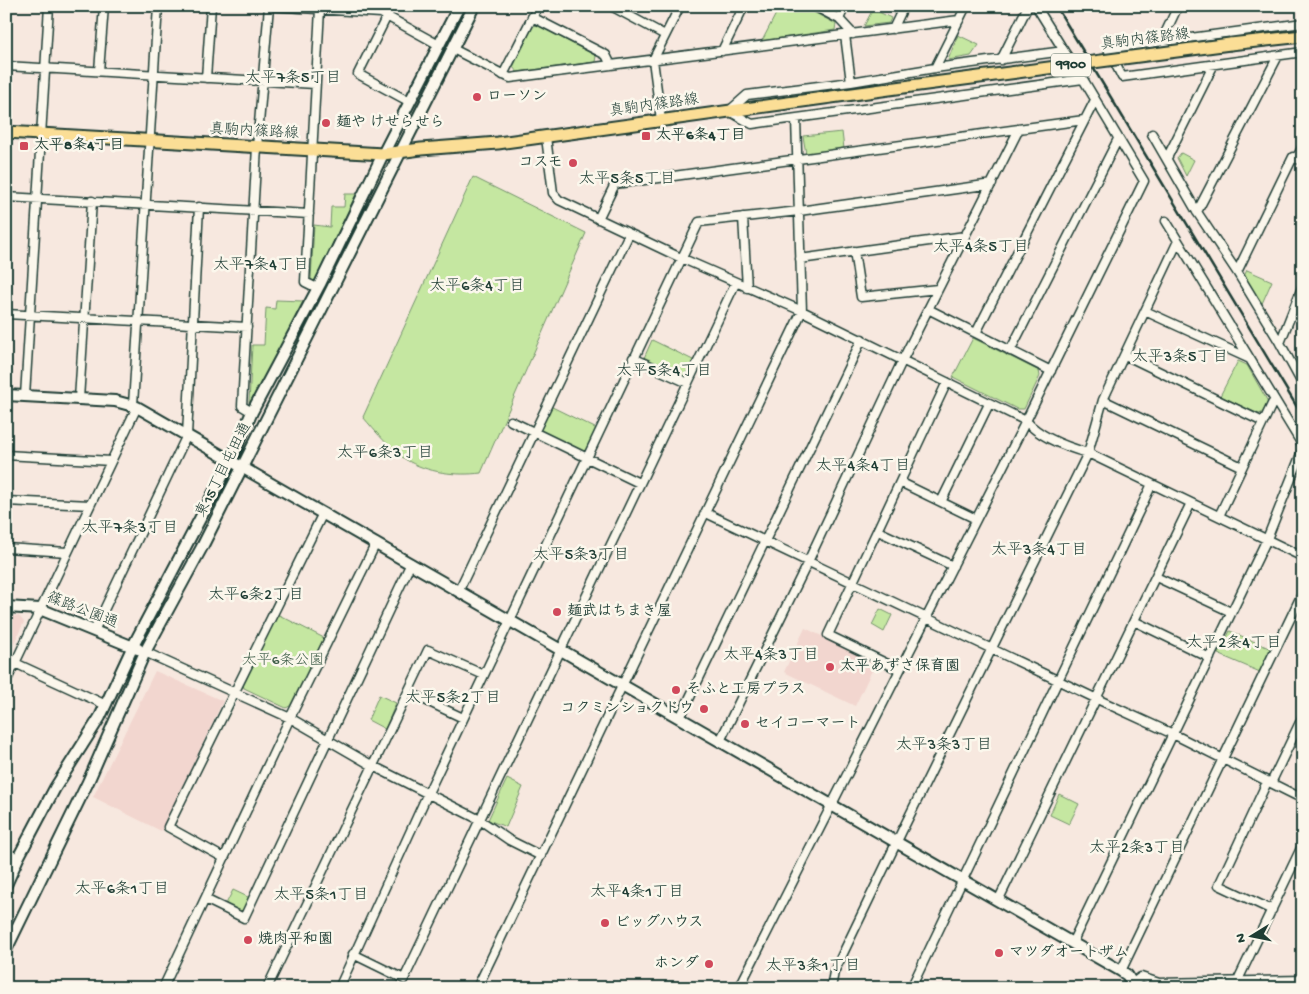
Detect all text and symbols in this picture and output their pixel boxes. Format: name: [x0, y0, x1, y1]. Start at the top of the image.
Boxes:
street label: 真駒内篠路線: [1099, 25, 1191, 54]
road number: 9900: [1051, 54, 1091, 76]
district label: 太平7条5丁目: [245, 69, 341, 89]
place label: ローソン: [487, 88, 547, 106]
street label: 真駒内篠路線: [608, 90, 700, 121]
marker: ローソン: [471, 91, 483, 103]
place label: 麺や けせらせら: [336, 113, 445, 132]
marker: 麺や けせらせら: [320, 117, 332, 129]
street label: 真駒内篠路線: [209, 120, 299, 143]
place label: 太平6条4丁目: [656, 126, 746, 145]
marker: 太平6条4丁目: [640, 130, 652, 142]
place label: 太平8条4丁目: [34, 136, 124, 155]
marker: 太平8条4丁目: [18, 140, 30, 152]
place label: コスモ: [519, 154, 563, 172]
marker: コスモ: [567, 157, 579, 169]
district label: 太平5条5丁目: [579, 170, 675, 190]
district label: 太平4条5丁目: [933, 238, 1029, 258]
district label: 太平7条4丁目: [213, 256, 309, 276]
district label: 太平6条4丁目: [429, 277, 525, 297]
district label: 太平3条5丁目: [1132, 348, 1228, 368]
district label: 太平5条4丁目: [616, 362, 712, 382]
street label: 東15丁目屯田通: [191, 419, 256, 520]
district label: 太平6条3丁目: [337, 444, 433, 464]
district label: 太平4条4丁目: [815, 457, 911, 477]
district label: 太平7条3丁目: [82, 519, 178, 539]
district label: 太平3条4丁目: [991, 541, 1087, 561]
district label: 太平5条3丁目: [533, 546, 629, 566]
district label: 太平6条2丁目: [208, 586, 304, 606]
street label: 篠路公園通: [44, 588, 121, 633]
place label: 麺武はちまき屋: [567, 602, 672, 621]
marker: 麺武はちまき屋: [551, 606, 563, 618]
district label: 太平2条4丁目: [1186, 634, 1282, 654]
district label: 太平4条3丁目: [723, 646, 819, 666]
park label: 太平6条公園: [242, 652, 324, 670]
place label: 太平あずさ保育園: [840, 657, 960, 676]
marker: 太平あずさ保育園: [824, 661, 836, 673]
place label: そふと工房プラス: [686, 681, 805, 699]
marker: そふと工房プラス: [670, 684, 682, 696]
district label: 太平5条2丁目: [405, 689, 501, 709]
place label: コクミンショクドウ: [560, 700, 694, 718]
marker: コクミンショクドウ: [698, 703, 710, 715]
place label: セイコーマート: [755, 715, 861, 733]
marker: セイコーマート: [739, 718, 751, 730]
district label: 太平3条3丁目: [896, 736, 992, 756]
district label: 太平2条3丁目: [1089, 839, 1185, 859]
district label: 太平6条1丁目: [75, 880, 169, 900]
district label: 太平4条1丁目: [590, 883, 684, 903]
district label: 太平5条1丁目: [274, 886, 368, 906]
north arrow: [1226, 912, 1276, 962]
place label: ビッグハウス: [615, 913, 703, 932]
marker: ビッグハウス: [599, 917, 611, 929]
place label: 焼肉平和園: [258, 930, 333, 949]
text: N: [1232, 932, 1251, 944]
marker: 焼肉平和園: [242, 934, 254, 946]
place label: マツダオートザム: [1009, 943, 1129, 962]
marker: マツダオートザム: [993, 947, 1005, 959]
place label: ホンダ: [654, 954, 699, 973]
district label: 太平3条1丁目: [766, 957, 860, 977]
marker: ホンダ: [703, 958, 715, 970]

